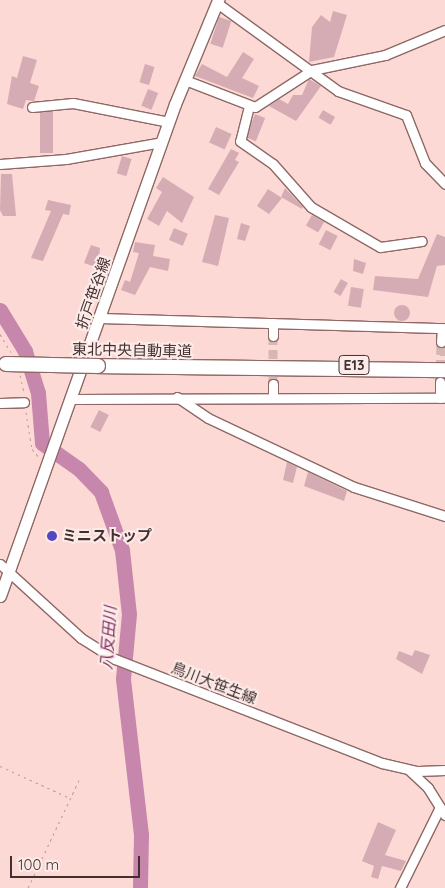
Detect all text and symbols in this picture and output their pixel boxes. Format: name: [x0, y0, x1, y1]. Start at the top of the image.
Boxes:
street label: 折戸笹谷線: [72, 255, 114, 331]
street label: 東北中央自動車道: [72, 340, 192, 360]
road number: E13: [338, 354, 370, 376]
place label: ミニストップ: [62, 527, 152, 545]
marker: ミニストップ: [46, 530, 58, 542]
water label: 八反田川: [96, 605, 120, 671]
street label: 鳥川大笹生線: [169, 658, 259, 708]
scale bar: [12, 846, 142, 878]
text: 100 m: [18, 855, 59, 874]

